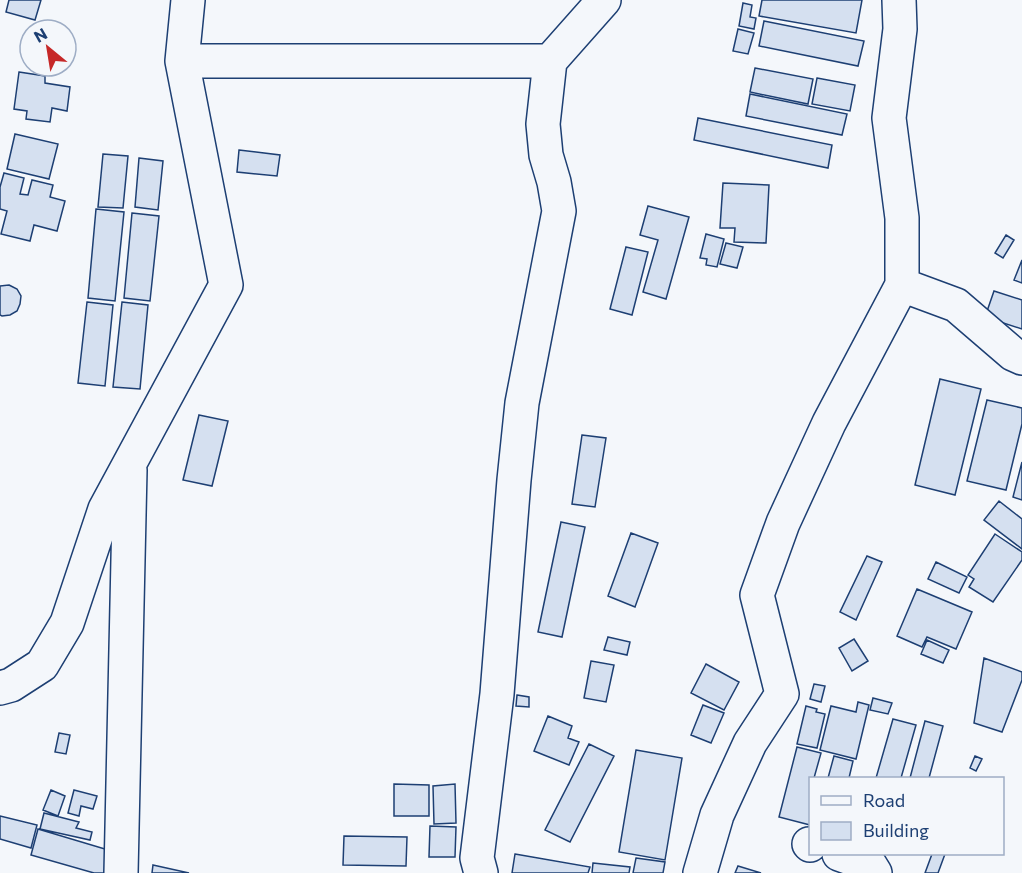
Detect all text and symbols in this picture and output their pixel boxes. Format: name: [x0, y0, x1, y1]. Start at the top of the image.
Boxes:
north arrow: [18, 18, 78, 78]
text: N: [30, 23, 50, 46]
legend: [809, 777, 1004, 855]
text: Road: [863, 789, 905, 811]
text: Building: [863, 819, 929, 841]

